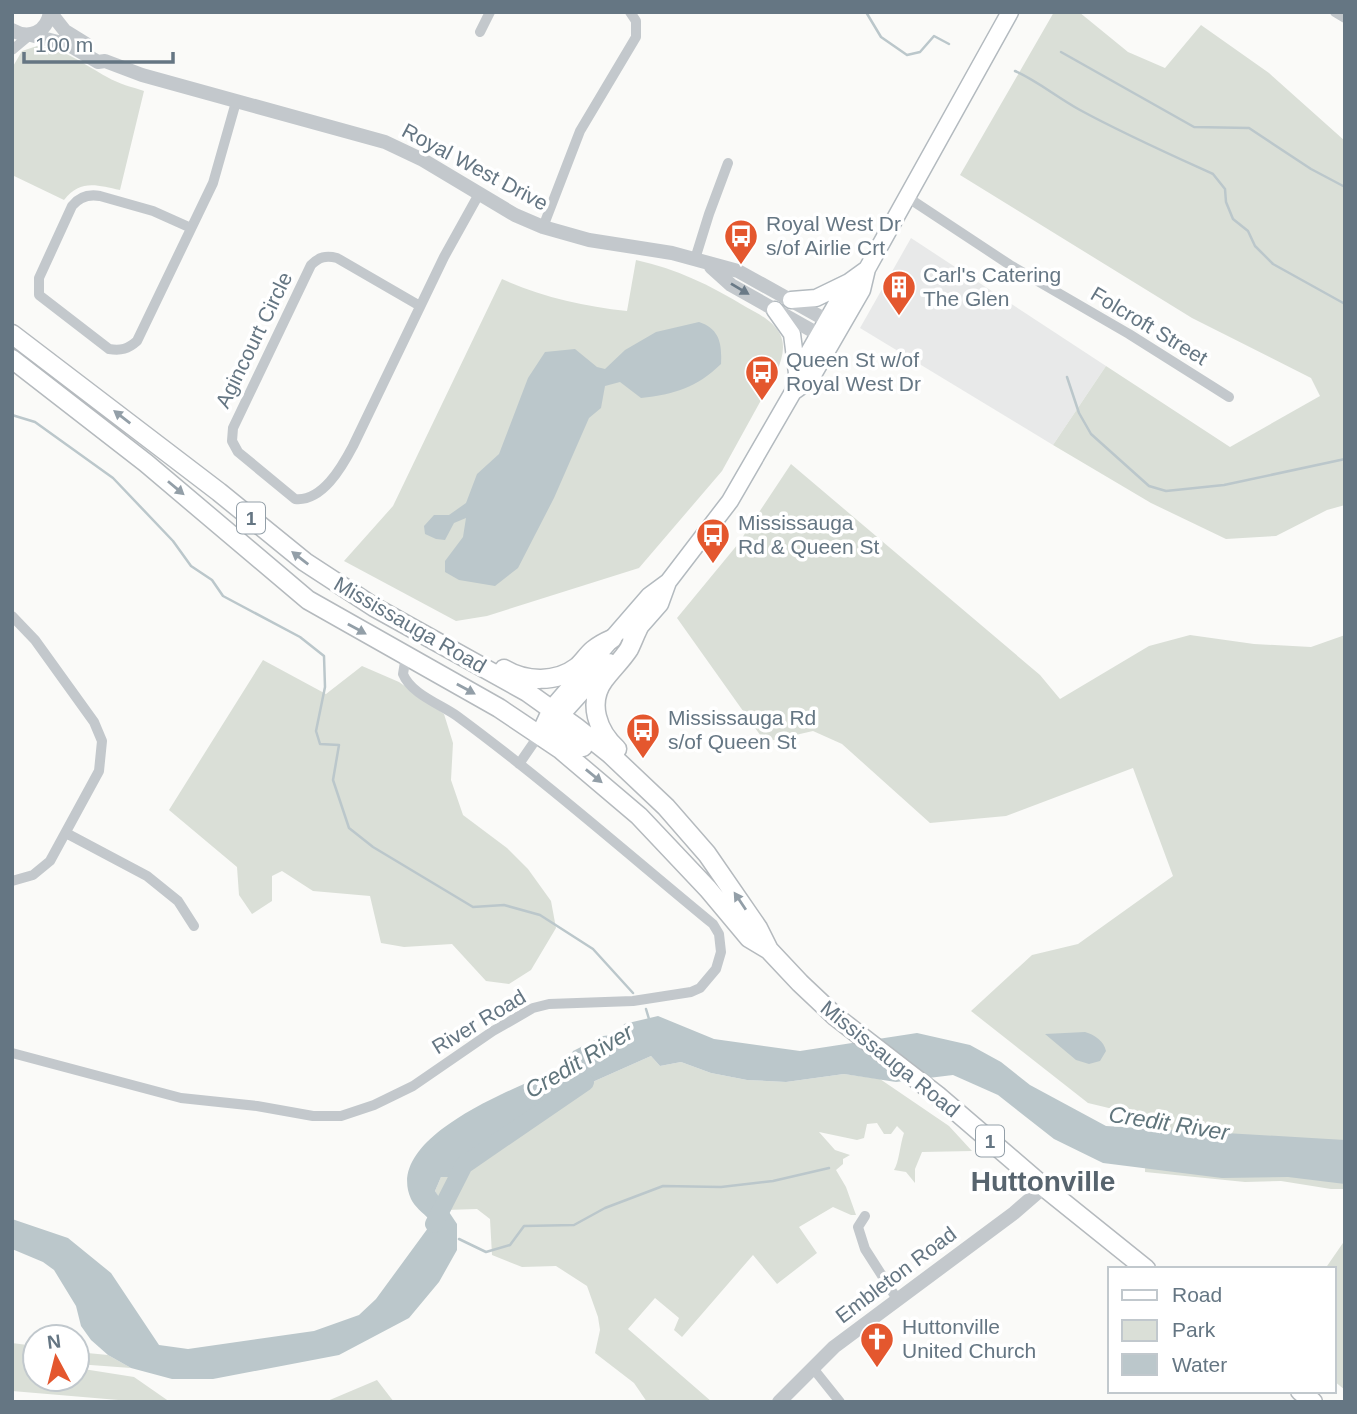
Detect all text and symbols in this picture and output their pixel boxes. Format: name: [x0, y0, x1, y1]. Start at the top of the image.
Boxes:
scale bar: [24, 21, 173, 65]
text: 100 m: [35, 33, 93, 56]
street label: Royal West Drive: [398, 118, 552, 215]
place label: Royal West Dr s/of Airlie Crt: [766, 212, 901, 259]
bus stop icon: Royal West Dr s/of Airlie Crt: [722, 217, 760, 266]
place label: Carl's Catering The Glen: [923, 263, 1061, 310]
street label: Agincourt Circle: [211, 268, 296, 411]
building icon: Carl's Catering The Glen: [880, 268, 918, 317]
street label: Folcroft Street: [1087, 282, 1212, 369]
one-way arrow: [730, 283, 749, 296]
place label: Queen St w/of Royal West Dr: [786, 348, 921, 395]
bus stop icon: Queen St w/of Royal West Dr: [743, 353, 781, 402]
one-way arrow: [113, 409, 131, 424]
one-way arrow: [167, 480, 184, 495]
road number: 1: [237, 503, 265, 534]
place label: Mississauga Rd & Queen St: [738, 511, 879, 558]
bus stop icon: Mississauga Rd & Queen St: [694, 516, 732, 565]
one-way arrow: [291, 551, 309, 565]
street label: Mississauga Road: [330, 572, 490, 677]
one-way arrow: [347, 623, 366, 635]
one-way arrow: [457, 683, 476, 695]
place label: Mississauga Rd s/of Queen St: [668, 706, 816, 753]
bus stop icon: Mississauga Rd s/of Queen St: [624, 711, 662, 760]
one-way arrow: [584, 769, 602, 784]
one-way arrow: [733, 892, 747, 910]
street label: River Road: [428, 985, 530, 1058]
street label: Mississauga Road: [816, 996, 964, 1122]
water label: Credit River: [520, 1018, 639, 1103]
water label: Credit River: [1107, 1101, 1232, 1146]
road number: 1: [976, 1126, 1004, 1156]
district label: Huttonville: [971, 1166, 1115, 1197]
street label: Embleton Road: [831, 1222, 960, 1327]
legend: [1108, 1267, 1336, 1393]
text: Road: [1172, 1283, 1222, 1306]
place label: Huttonville United Church: [902, 1315, 1036, 1362]
text: Park: [1172, 1318, 1216, 1341]
church icon: Huttonville United Church: [858, 1320, 896, 1369]
north arrow: [21, 1323, 91, 1393]
text: N: [46, 1330, 62, 1353]
text: Water: [1172, 1353, 1227, 1376]

